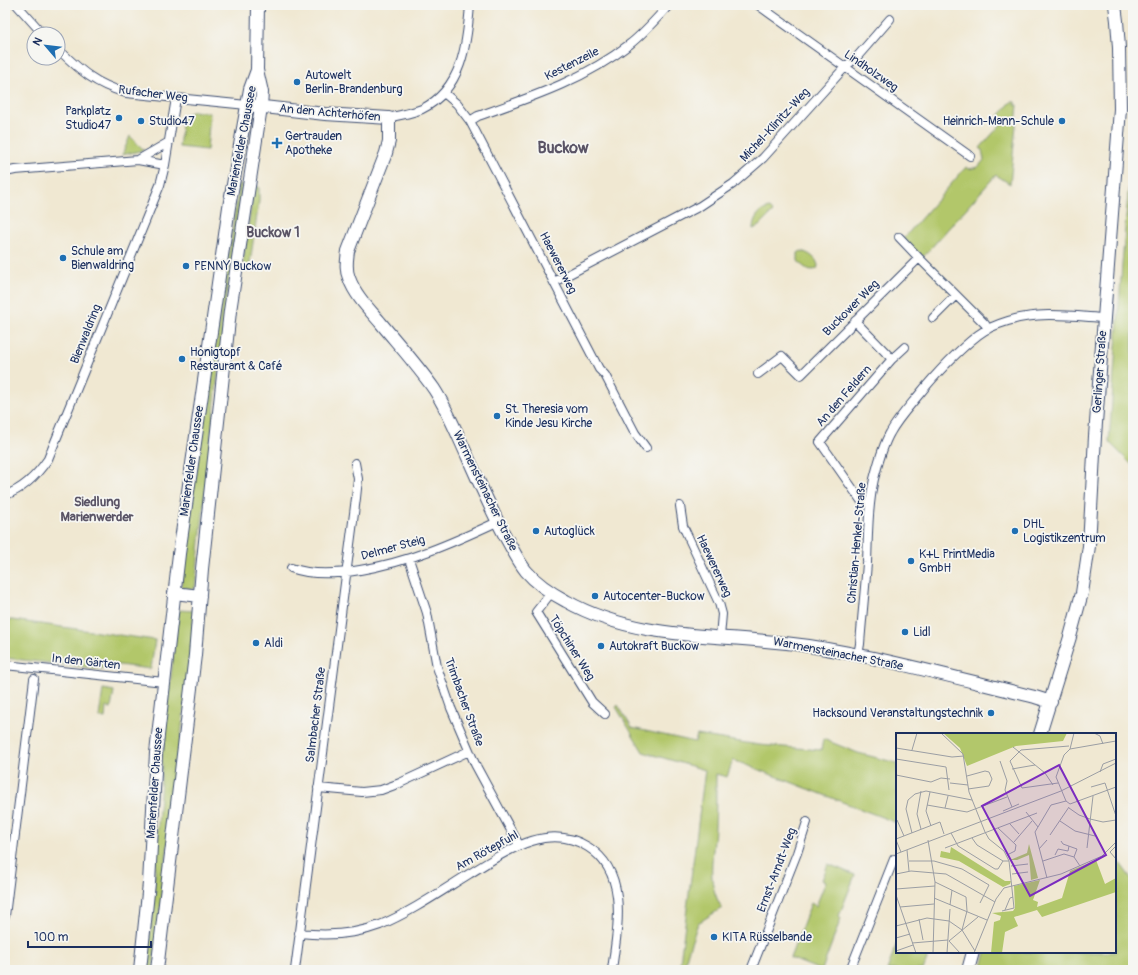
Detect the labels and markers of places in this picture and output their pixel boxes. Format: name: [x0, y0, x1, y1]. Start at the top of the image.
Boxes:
place label: Autowelt Berlin-Brandenburg: [305, 68, 403, 97]
marker: Autowelt Berlin-Brandenburg: [292, 77, 302, 87]
place label: Parkplatz Studio47: [65, 104, 112, 133]
marker: Parkplatz Studio47: [114, 113, 124, 123]
place label: Studio47: [149, 114, 195, 129]
place label: Heinrich-Mann-Schule: [943, 114, 1054, 129]
marker: Studio47: [136, 116, 146, 126]
marker: Heinrich-Mann-Schule: [1057, 116, 1067, 126]
place label: Gertrauden Apotheke: [285, 129, 342, 158]
marker: Gertrauden Apotheke: [272, 138, 282, 148]
place label: Schule am Bienwaldring: [71, 244, 134, 273]
marker: Schule am Bienwaldring: [58, 253, 68, 263]
place label: PENNY Buckow: [194, 259, 271, 274]
marker: PENNY Buckow: [181, 261, 191, 271]
place label: Honigtopf Restaurant & Café: [190, 345, 282, 374]
marker: Honigtopf Restaurant & Café: [177, 354, 187, 364]
place label: St. Theresia vom Kinde Jesu Kirche: [505, 402, 592, 431]
marker: St. Theresia vom Kinde Jesu Kirche: [492, 411, 502, 421]
place label: DHL Logistikzentrum: [1023, 517, 1106, 546]
place label: Autoglück: [544, 524, 595, 539]
marker: Autoglück: [531, 526, 541, 536]
marker: DHL Logistikzentrum: [1010, 526, 1020, 536]
place label: K+L PrintMedia GmbH: [919, 547, 995, 576]
marker: K+L PrintMedia GmbH: [906, 556, 916, 566]
place label: Autocenter-Buckow: [603, 589, 705, 604]
marker: Autocenter-Buckow: [590, 591, 600, 601]
place label: Lidl: [913, 625, 931, 640]
marker: Lidl: [900, 627, 910, 637]
place label: Aldi: [264, 636, 283, 651]
marker: Aldi: [251, 638, 261, 648]
place label: Autokraft Buckow: [609, 639, 699, 654]
marker: Autokraft Buckow: [596, 641, 606, 651]
place label: Hacksound Veranstaltungstechnik: [812, 706, 983, 721]
marker: Hacksound Veranstaltungstechnik: [986, 708, 996, 718]
place label: KITA Rüsselbande: [722, 930, 812, 945]
marker: KITA Rüsselbande: [709, 932, 719, 942]

